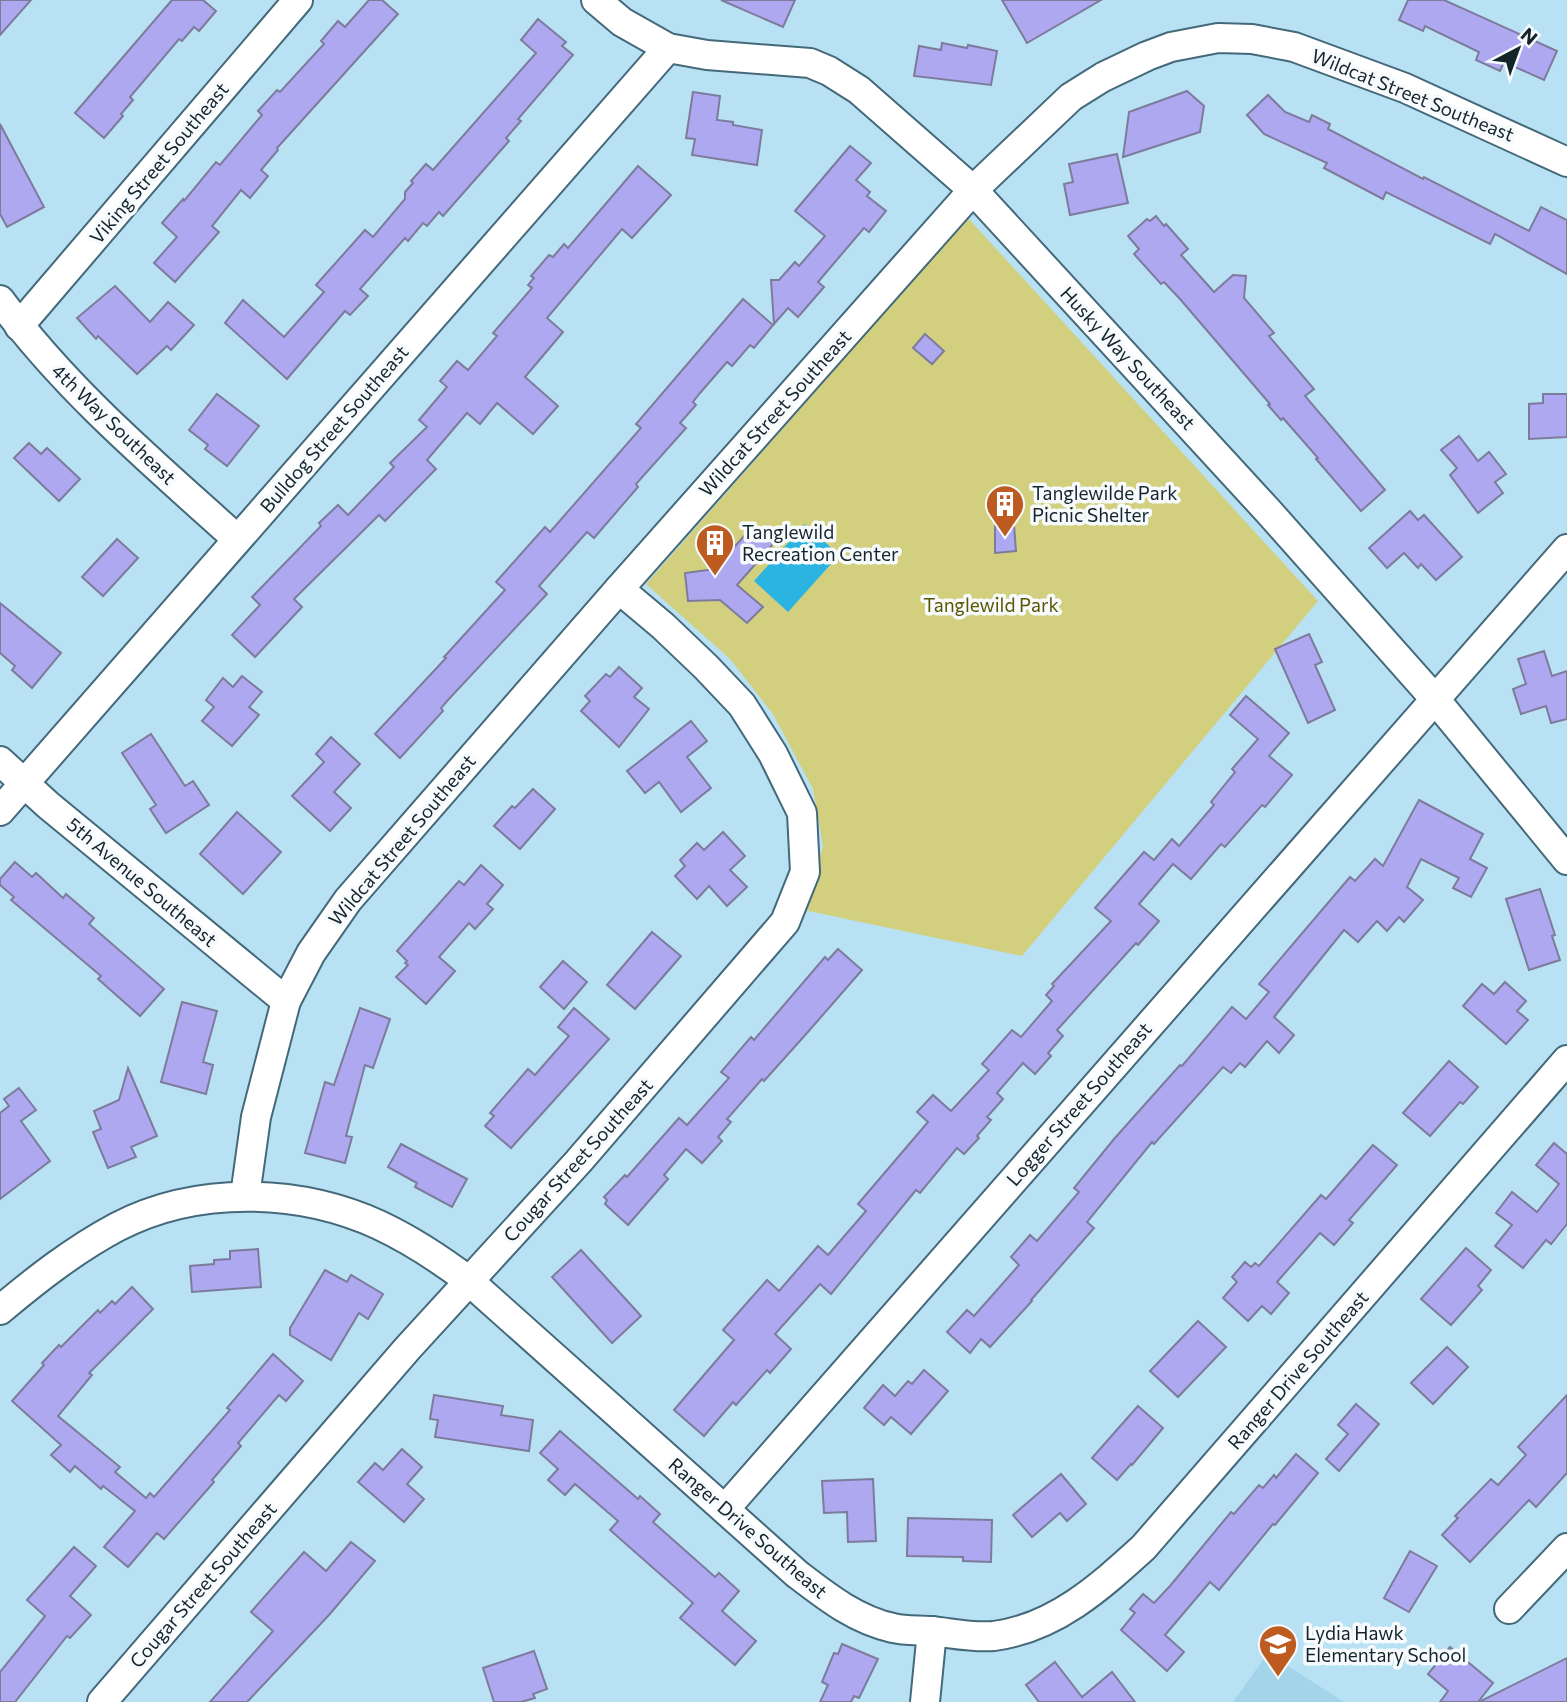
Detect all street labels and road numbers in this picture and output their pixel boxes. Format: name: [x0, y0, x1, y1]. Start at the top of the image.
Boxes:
street label: Wildcat Street Southeast: [1309, 43, 1518, 146]
street label: Viking Street Southeast: [84, 77, 233, 248]
street label: Husky Way Southeast: [1056, 281, 1201, 434]
street label: Wildcat Street Southeast: [694, 324, 856, 501]
street label: Bulldog Street Southeast: [255, 340, 413, 517]
street label: 4th Way Southeast: [48, 359, 181, 489]
street label: Wildcat Street Southeast: [323, 749, 480, 930]
street label: 5th Avenue Southeast: [63, 812, 222, 951]
street label: Logger Street Southeast: [1001, 1017, 1156, 1190]
street label: Cougar Street Southeast: [498, 1073, 657, 1246]
street label: Ranger Drive Southeast: [1223, 1286, 1373, 1454]
street label: Ranger Drive Southeast: [664, 1453, 832, 1603]
street label: Cougar Street Southeast: [124, 1497, 281, 1672]

